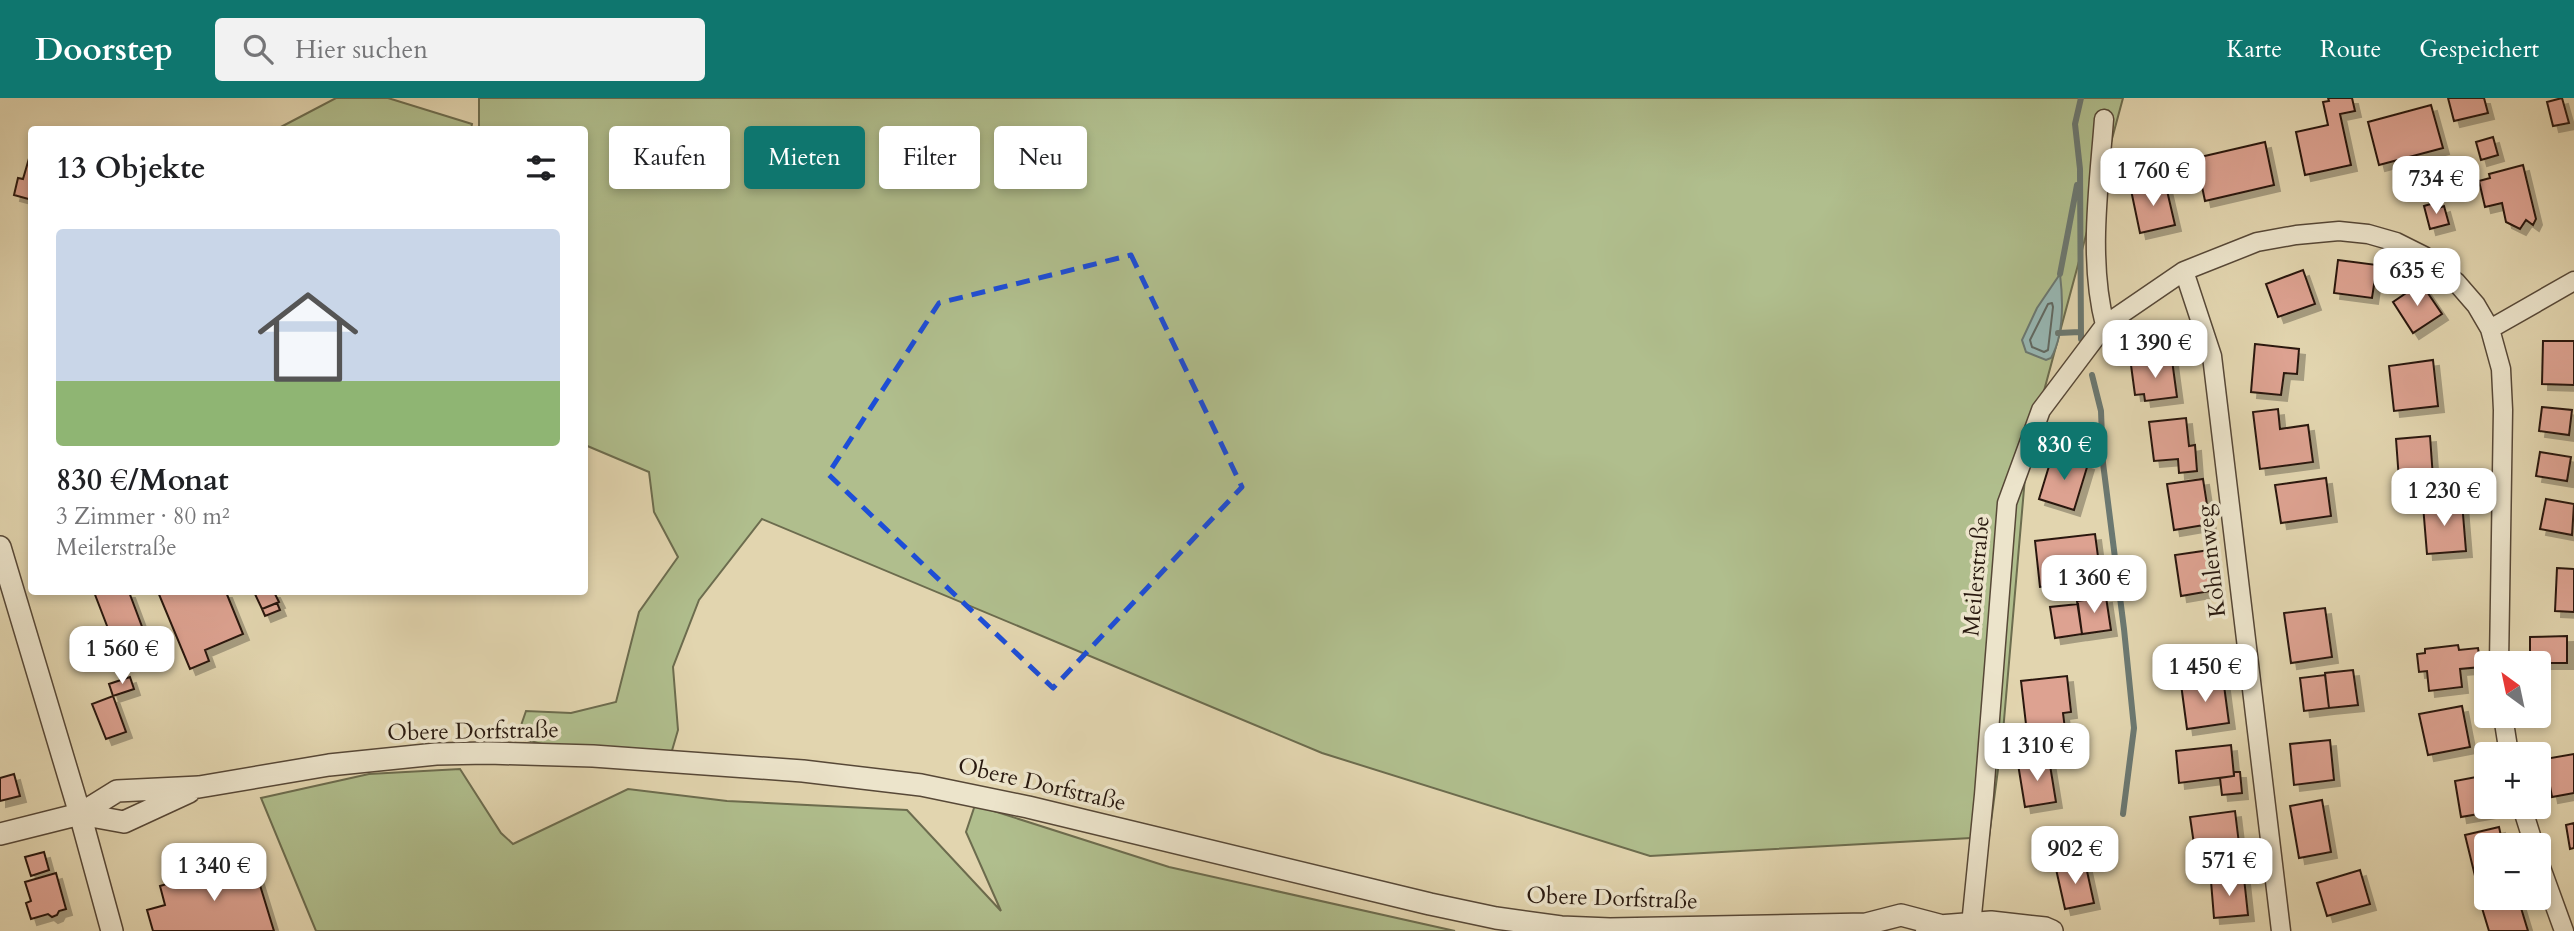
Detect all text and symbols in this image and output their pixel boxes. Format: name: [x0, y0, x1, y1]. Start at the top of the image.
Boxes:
search box: [215, 18, 705, 81]
text: Doorstep: [35, 27, 173, 72]
icon: search: [239, 30, 277, 68]
text: Hier suchen: [295, 32, 428, 67]
text: Karte: [2227, 33, 2282, 66]
text: Route: [2320, 33, 2381, 66]
text: Gespeichert: [2419, 33, 2539, 66]
chip: Kaufen: [609, 126, 730, 189]
chip: Mieten: [744, 126, 865, 189]
chip: Filter: [879, 126, 980, 189]
chip: Neu: [994, 126, 1087, 189]
text: 13 Objekte: [56, 148, 206, 189]
pin: 1 760 €: [2088, 148, 2218, 208]
icon: filters: [522, 149, 560, 187]
text: 1 760 €: [2116, 155, 2190, 186]
pin: 734 €: [2387, 156, 2485, 216]
text: 734 €: [2408, 163, 2464, 194]
pin: 635 €: [2368, 248, 2466, 308]
text: 635 €: [2389, 255, 2445, 286]
icon: home: [245, 274, 371, 400]
pin: 1 390 €: [2090, 320, 2220, 380]
text: 1 390 €: [2118, 327, 2192, 358]
pin: 830 €: [2015, 422, 2113, 482]
text: 830 €: [2036, 429, 2092, 460]
text: 830 €/Monat: [56, 460, 228, 501]
pin: 1 230 €: [2379, 468, 2509, 528]
text: 1 230 €: [2407, 475, 2481, 506]
text: 3 Zimmer · 80 m²: [56, 501, 230, 532]
street label: Kohlenweg: [2189, 503, 2233, 619]
street label: Meilerstraße: [1955, 515, 1997, 637]
text: Meilerstraße: [56, 532, 177, 563]
pin: 1 360 €: [2029, 556, 2159, 615]
text: 1 360 €: [2057, 562, 2131, 593]
pin: 1 560 €: [57, 626, 187, 686]
text: 1 560 €: [85, 633, 159, 664]
pin: 1 450 €: [2140, 644, 2270, 704]
text: 1 450 €: [2168, 651, 2242, 682]
north arrow: [2474, 651, 2552, 728]
map controls: [2474, 651, 2551, 910]
street label: Obere Dorfstraße: [387, 714, 559, 748]
pin: 1 310 €: [1972, 724, 2102, 783]
text: 1 310 €: [2000, 730, 2074, 761]
button: +: [2474, 742, 2551, 819]
street label: Obere Dorfstraße: [955, 750, 1129, 818]
pin: 902 €: [2026, 826, 2124, 886]
text: 902 €: [2047, 833, 2103, 864]
button: −: [2474, 833, 2551, 910]
pin: 571 €: [2180, 838, 2278, 898]
pin: 1 340 €: [149, 844, 279, 903]
text: 571 €: [2201, 845, 2257, 876]
text: 1 340 €: [177, 850, 251, 881]
street label: Obere Dorfstraße: [1526, 880, 1698, 916]

